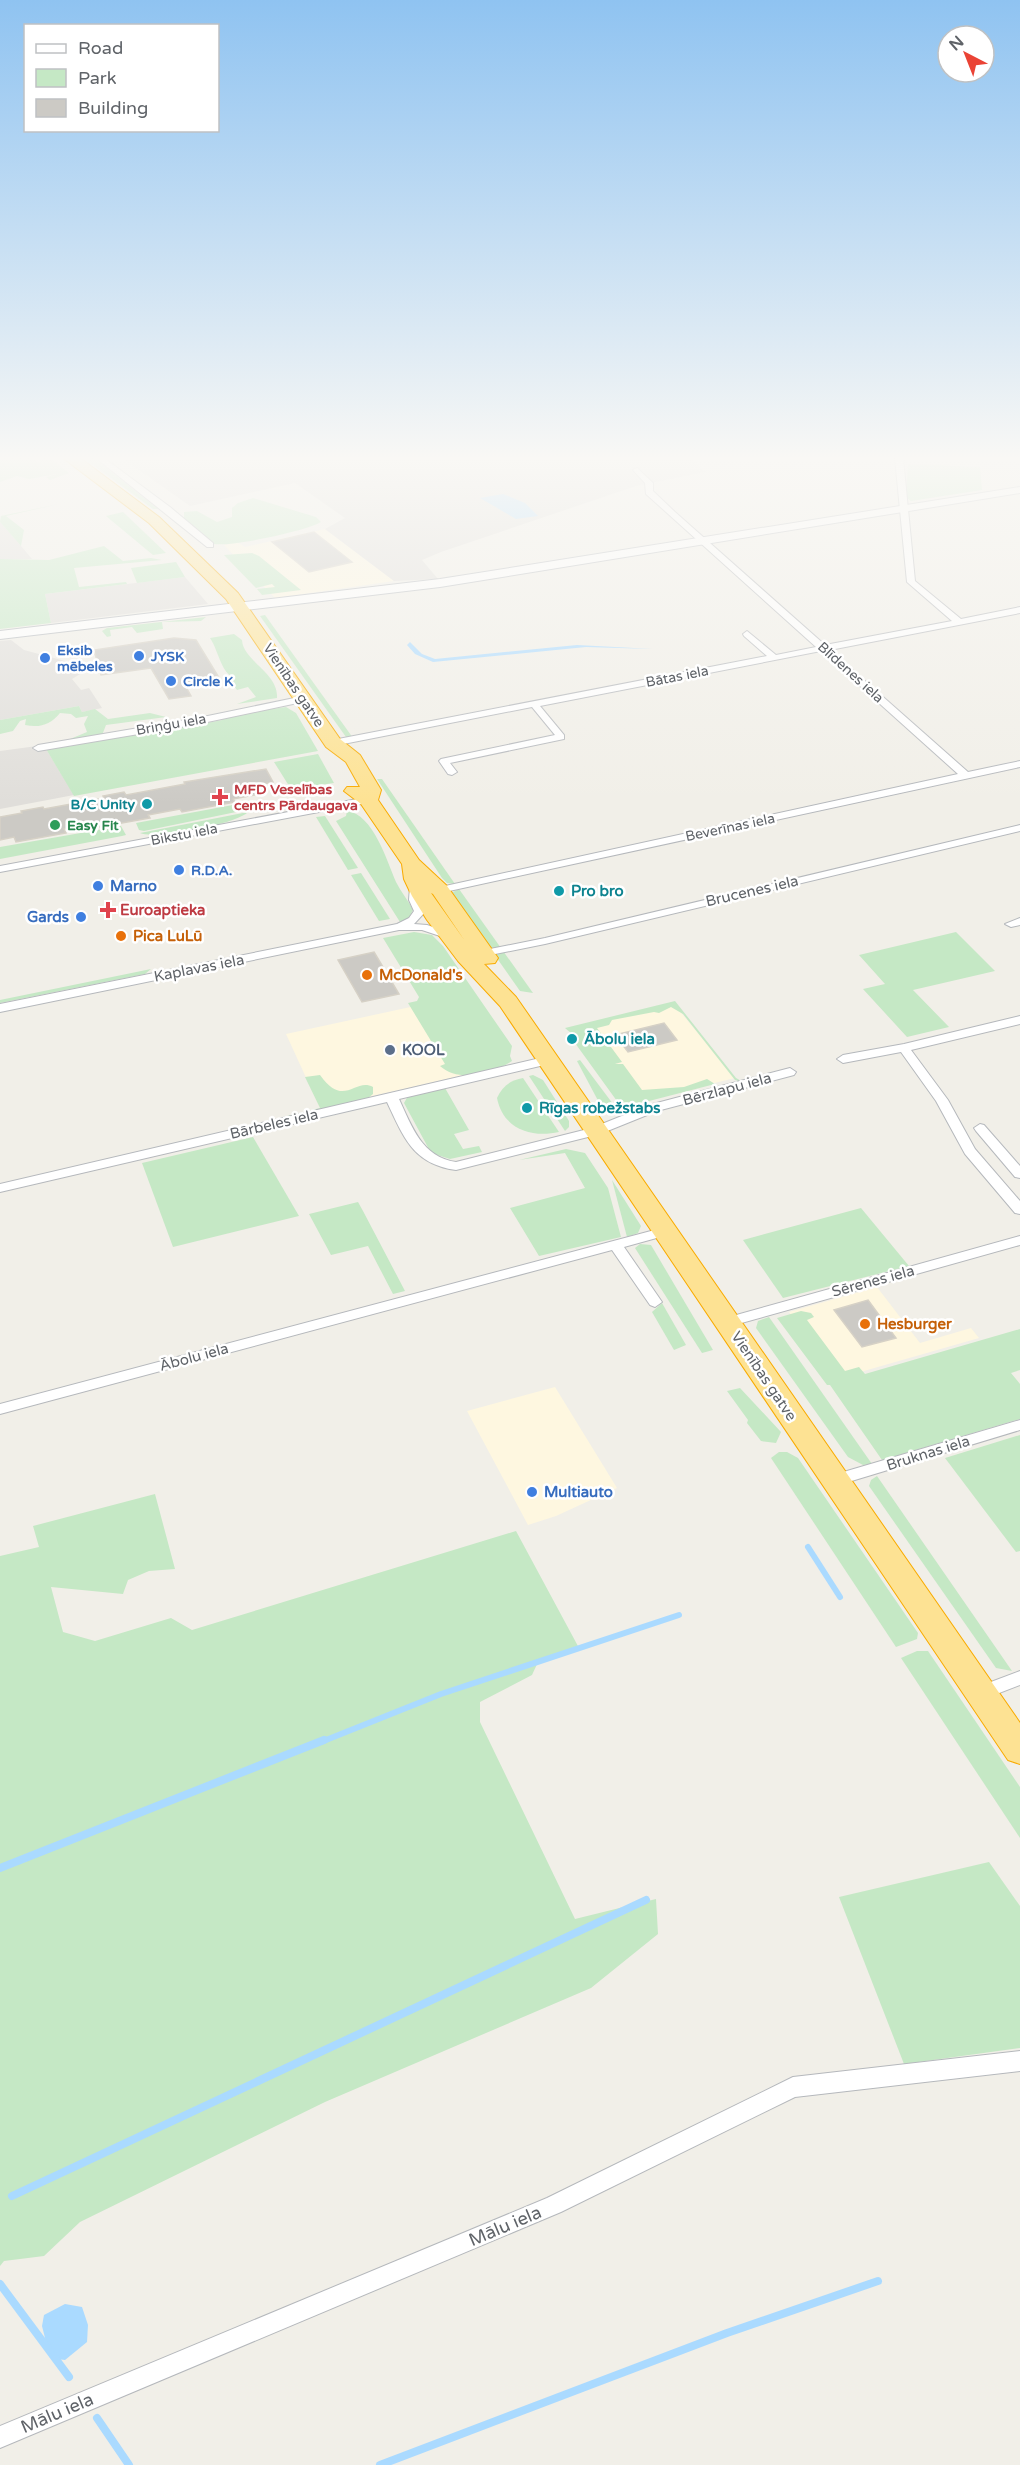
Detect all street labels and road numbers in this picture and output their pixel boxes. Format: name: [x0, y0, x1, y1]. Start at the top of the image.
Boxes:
street label: Blīdenes iela: [814, 638, 887, 706]
street label: Vienības gatve: [259, 640, 328, 730]
street label: Bātas iela: [644, 662, 710, 691]
street label: Briņģu iela: [135, 710, 207, 739]
street label: Beverīnas iela: [684, 810, 776, 845]
street label: Bikstu iela: [149, 820, 219, 849]
street label: Brucenes iela: [704, 872, 800, 910]
street label: Kaplavas iela: [152, 950, 246, 986]
street label: Bērzlapu iela: [681, 1069, 773, 1109]
street label: Bārbeles iela: [228, 1105, 320, 1143]
street label: Sērenes iela: [830, 1261, 916, 1301]
street label: Vienības gatve: [727, 1328, 801, 1424]
street label: Ābolu iela: [157, 1339, 231, 1375]
street label: Bruknas iela: [884, 1432, 972, 1474]
street label: Mālu iela: [465, 2201, 545, 2251]
street label: Mālu iela: [17, 2388, 97, 2438]

